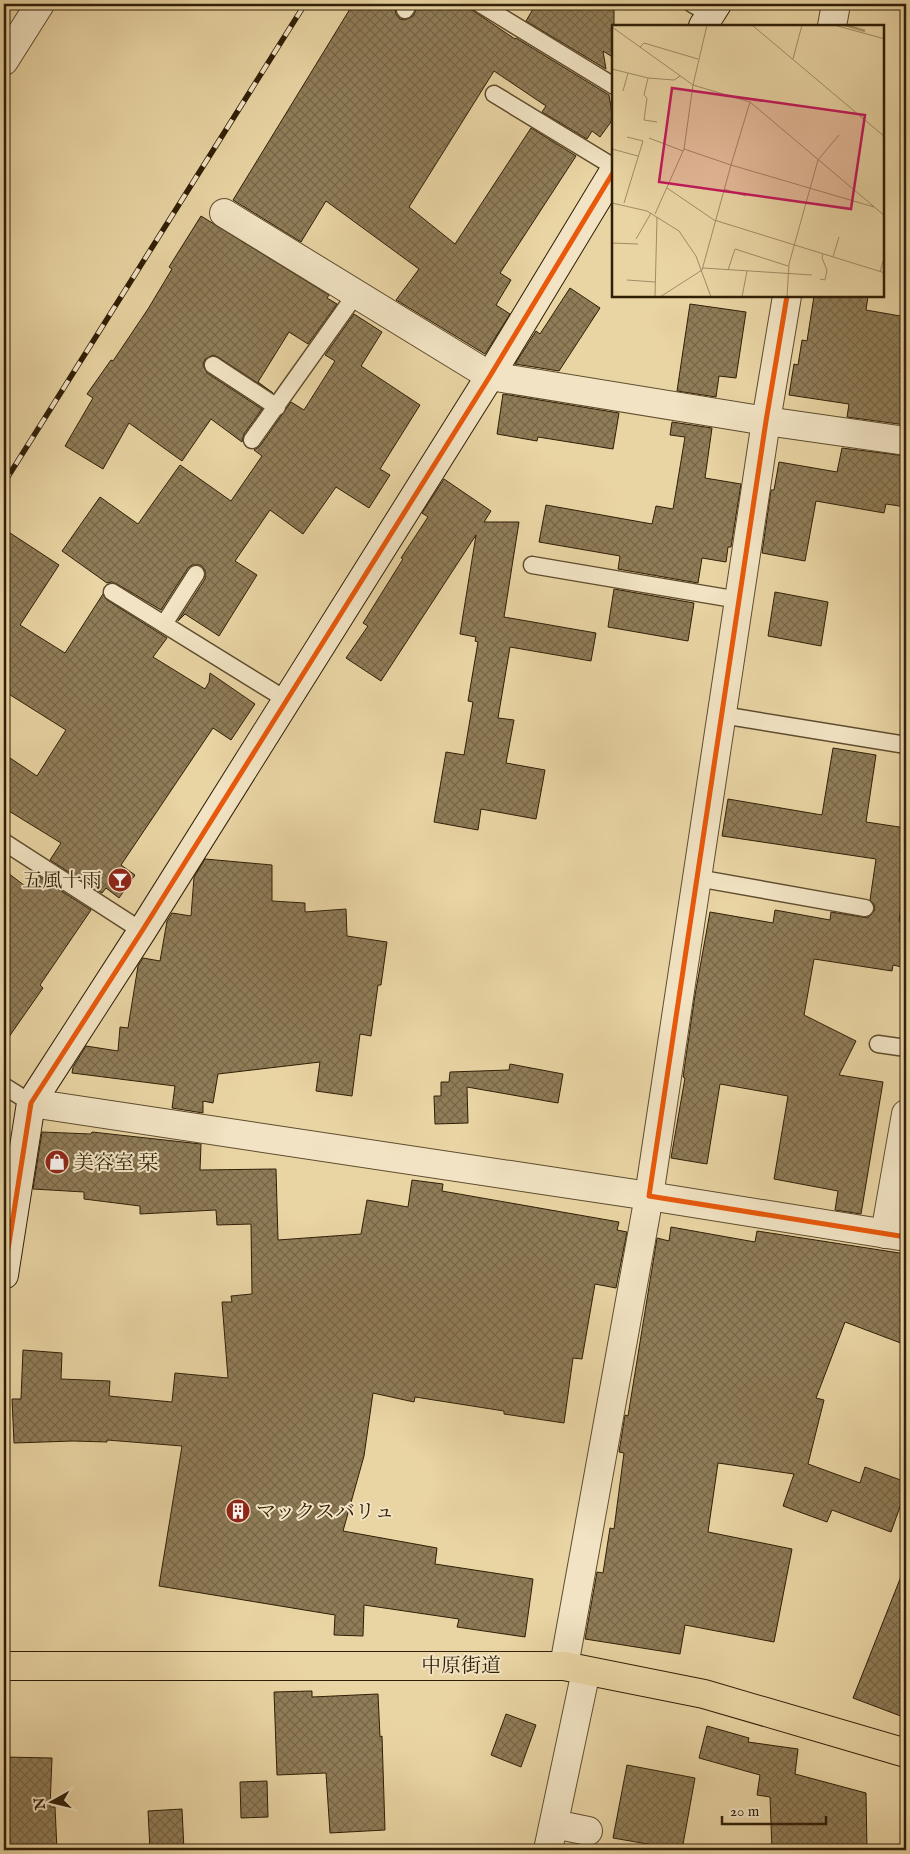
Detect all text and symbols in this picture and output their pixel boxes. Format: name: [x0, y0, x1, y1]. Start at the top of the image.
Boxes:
inset map: [612, 25, 885, 298]
bar icon: 五風十雨: [107, 867, 133, 893]
place label: 五風十雨: [22, 869, 102, 894]
shop icon: 美容室 栞: [44, 1149, 70, 1175]
place label: 美容室 栞: [74, 1151, 158, 1176]
building icon: マックスバリュ: [225, 1498, 251, 1524]
place label: マックスバリュ: [256, 1500, 394, 1525]
street label: 中原街道: [421, 1654, 501, 1679]
north arrow: [28, 1776, 78, 1826]
scale bar: [722, 1794, 826, 1826]
text: N: [30, 1796, 50, 1812]
text: 20 m: [730, 1802, 760, 1821]

